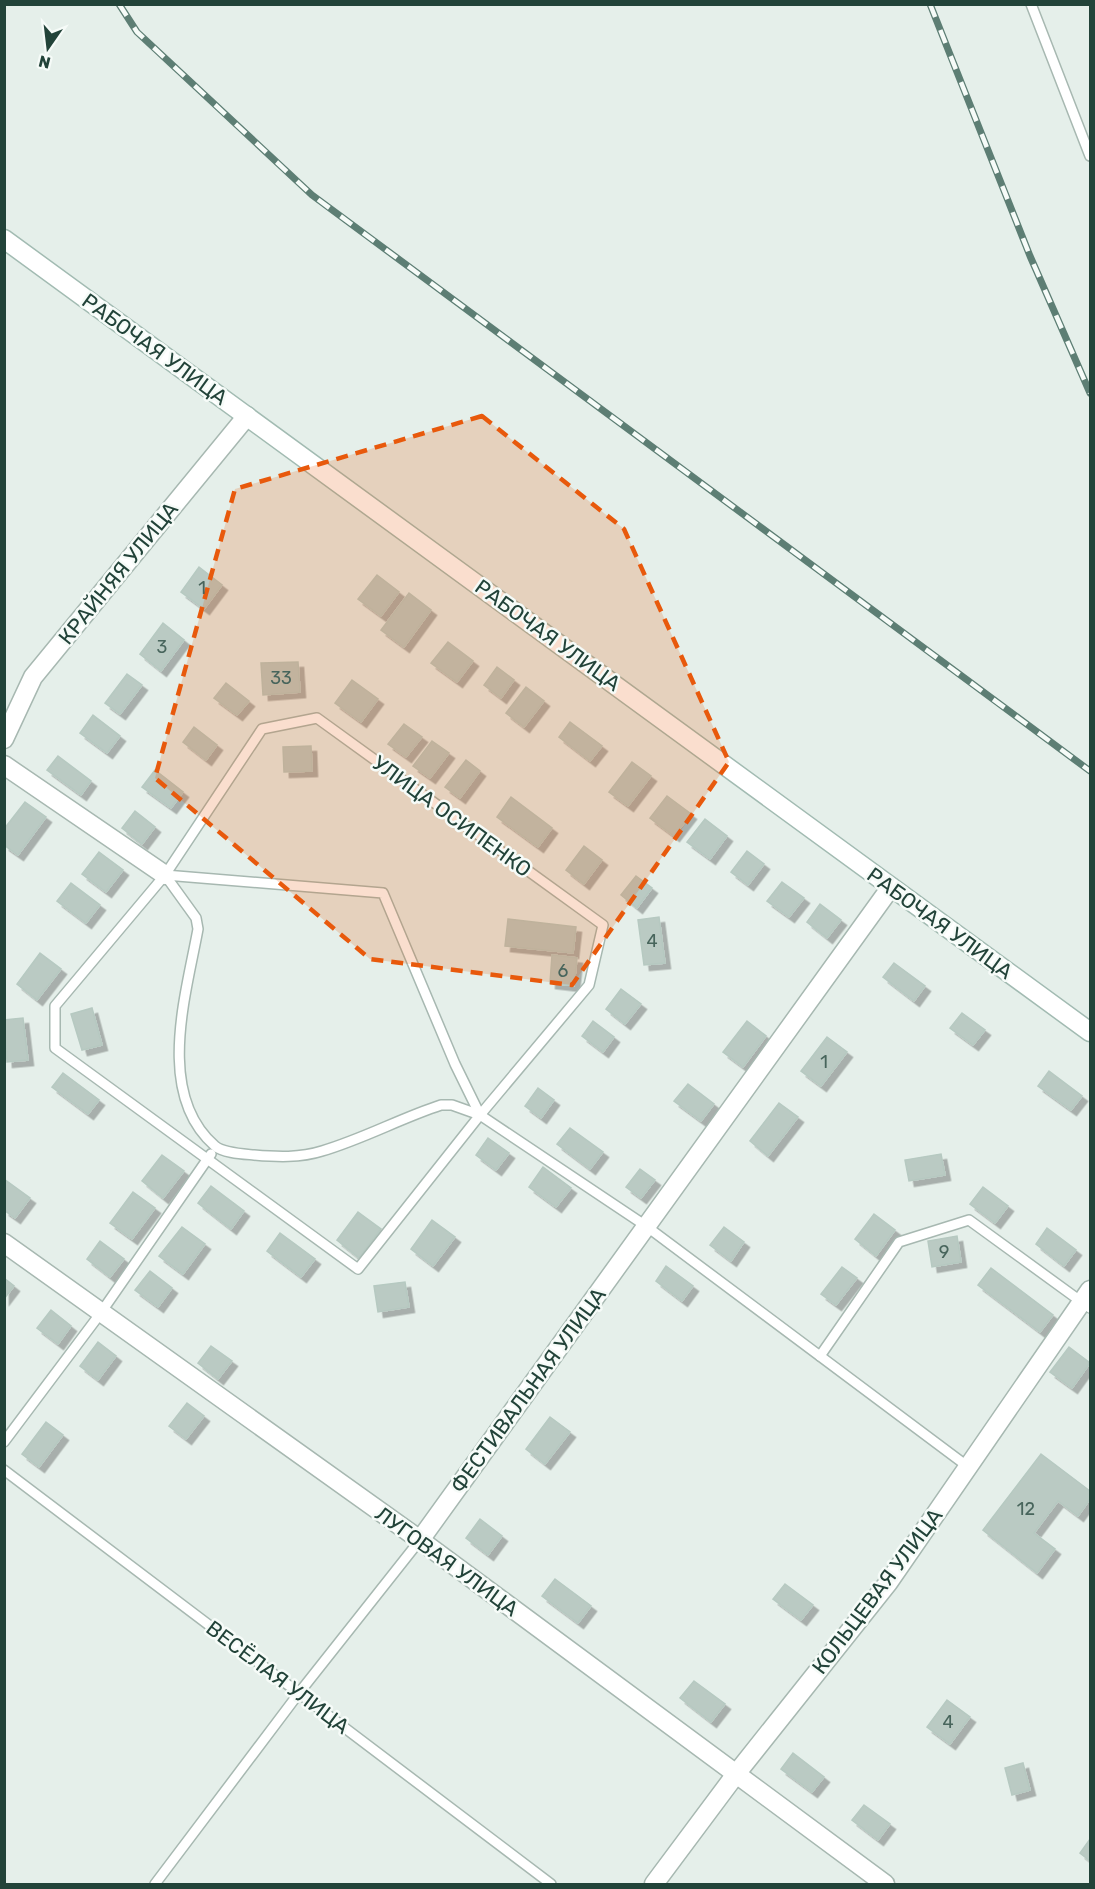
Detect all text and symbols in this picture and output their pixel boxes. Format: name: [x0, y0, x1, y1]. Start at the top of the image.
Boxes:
north arrow: [18, 18, 78, 78]
text: N: [37, 51, 52, 73]
street label: РАБОЧАЯ УЛИЦА: [77, 288, 233, 410]
street label: КРАЙНЯЯ УЛИЦА: [53, 497, 183, 649]
street label: РАБОЧАЯ УЛИЦА: [470, 574, 626, 696]
house number: 1: [198, 577, 206, 599]
house number: 3: [157, 636, 167, 658]
house number: 33: [270, 667, 292, 689]
street label: УЛИЦА ОСИПЕНКО: [368, 750, 536, 882]
street label: РАБОЧАЯ УЛИЦА: [862, 862, 1018, 984]
house number: 4: [646, 930, 658, 952]
house number: 6: [558, 960, 569, 982]
house number: 1: [820, 1051, 828, 1073]
house number: 9: [939, 1241, 949, 1263]
street label: ФЕСТИВАЛЬНАЯ УЛИЦА: [445, 1283, 611, 1497]
house number: 12: [1017, 1498, 1035, 1520]
street label: ЛУГОВАЯ УЛИЦА: [371, 1501, 523, 1621]
street label: КОЛЬЦЕВАЯ УЛИЦА: [807, 1503, 947, 1679]
street label: ВЕСЁЛАЯ УЛИЦА: [201, 1615, 355, 1739]
house number: 4: [942, 1711, 954, 1733]

